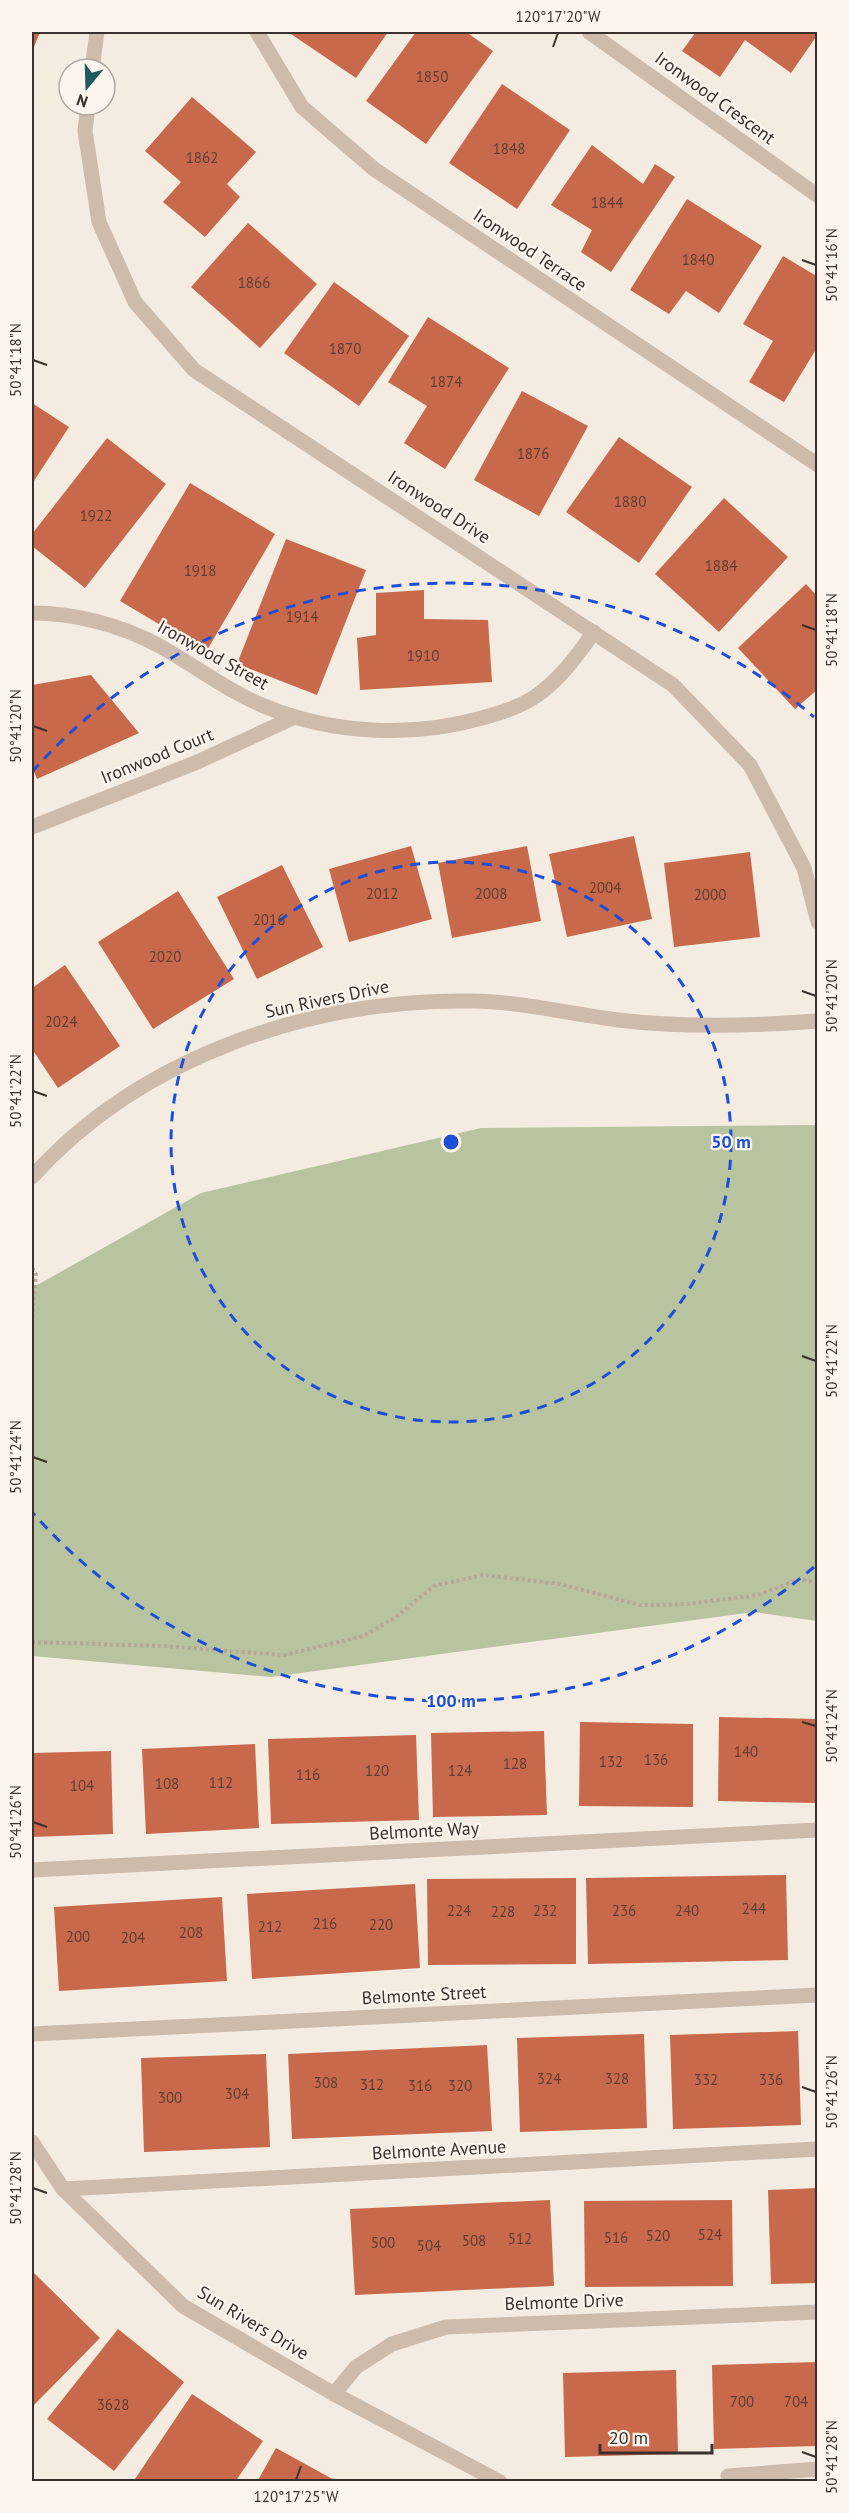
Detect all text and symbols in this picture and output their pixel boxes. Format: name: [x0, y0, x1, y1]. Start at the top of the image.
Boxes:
text: 120°17'20"W: [516, 7, 601, 26]
street label: Ironwood Crescent: [651, 46, 780, 149]
north arrow: [57, 57, 117, 117]
house number: 1850: [416, 67, 448, 86]
text: N: [74, 90, 90, 112]
house number: 1848: [493, 139, 525, 158]
house number: 1862: [186, 148, 218, 167]
house number: 1844: [591, 193, 623, 212]
street label: Ironwood Terrace: [469, 203, 591, 296]
text: 50°41'16"N: [822, 228, 841, 302]
house number: 1840: [682, 250, 714, 269]
house number: 1866: [238, 273, 270, 292]
text: 50°41'18"N: [6, 323, 25, 397]
house number: 1870: [329, 339, 361, 358]
house number: 1874: [430, 372, 462, 391]
house number: 1876: [517, 444, 549, 463]
street label: Ironwood Drive: [384, 465, 495, 548]
house number: 1880: [614, 492, 646, 511]
house number: 1922: [80, 506, 112, 525]
house number: 1884: [705, 556, 737, 575]
house number: 1918: [184, 561, 216, 580]
text: 50°41'18"N: [822, 593, 841, 667]
house number: 1914: [286, 607, 318, 626]
street label: Ironwood Street: [154, 615, 273, 695]
house number: 1910: [407, 646, 439, 665]
text: 50°41'20"N: [6, 689, 25, 763]
street label: Ironwood Court: [97, 723, 216, 789]
house number: 2004: [589, 878, 621, 897]
house number: 2012: [366, 884, 398, 903]
house number: 2008: [475, 884, 507, 903]
house number: 2000: [694, 885, 726, 904]
house number: 2016: [253, 910, 285, 929]
house number: 2020: [149, 947, 181, 966]
text: 50°41'20"N: [822, 959, 841, 1033]
street label: Sun Rivers Drive: [263, 974, 391, 1023]
house number: 2024: [45, 1012, 77, 1031]
text: 50°41'22"N: [6, 1054, 25, 1128]
text: 50 m: [711, 1130, 751, 1153]
centre of rings: [441, 1132, 461, 1152]
text: 50°41'22"N: [822, 1324, 841, 1398]
text: 50°41'24"N: [6, 1420, 25, 1494]
text: 100 m: [426, 1689, 476, 1712]
text: 50°41'24"N: [822, 1689, 841, 1763]
house number: 140: [734, 1742, 758, 1761]
house number: 136: [644, 1750, 668, 1769]
house number: 132: [599, 1752, 623, 1771]
house number: 128: [503, 1754, 527, 1773]
house number: 120: [365, 1761, 389, 1780]
house number: 124: [448, 1761, 472, 1780]
house number: 116: [296, 1765, 320, 1784]
house number: 112: [209, 1773, 233, 1792]
house number: 108: [155, 1774, 179, 1793]
house number: 104: [70, 1776, 94, 1795]
text: 50°41'26"N: [6, 1785, 25, 1859]
street label: Belmonte Way: [368, 1816, 480, 1845]
house number: 244: [742, 1899, 766, 1918]
house number: 224: [447, 1901, 471, 1920]
house number: 232: [533, 1901, 557, 1920]
house number: 236: [612, 1901, 636, 1920]
house number: 240: [675, 1901, 699, 1920]
house number: 228: [491, 1902, 515, 1921]
house number: 216: [313, 1914, 337, 1933]
house number: 220: [369, 1915, 393, 1934]
house number: 212: [258, 1917, 282, 1936]
house number: 208: [179, 1923, 203, 1942]
house number: 200: [66, 1927, 90, 1946]
house number: 204: [121, 1928, 145, 1947]
street label: Belmonte Street: [361, 1980, 487, 2009]
text: 50°41'26"N: [822, 2055, 841, 2129]
house number: 324: [537, 2069, 561, 2088]
house number: 328: [605, 2069, 629, 2088]
house number: 332: [694, 2070, 718, 2089]
house number: 336: [759, 2070, 783, 2089]
house number: 308: [314, 2073, 338, 2092]
house number: 312: [360, 2075, 384, 2094]
house number: 316: [408, 2076, 432, 2095]
house number: 320: [448, 2076, 472, 2095]
house number: 304: [225, 2084, 249, 2103]
house number: 300: [158, 2088, 182, 2107]
street label: Belmonte Avenue: [371, 2134, 507, 2165]
text: 50°41'28"N: [6, 2151, 25, 2225]
house number: 524: [698, 2225, 722, 2244]
house number: 520: [646, 2226, 670, 2245]
house number: 516: [604, 2228, 628, 2247]
house number: 512: [508, 2229, 532, 2248]
house number: 508: [462, 2231, 486, 2250]
house number: 500: [371, 2233, 395, 2252]
house number: 504: [417, 2236, 441, 2255]
street label: Sun Rivers Drive: [193, 2280, 313, 2365]
street label: Belmonte Drive: [504, 2288, 624, 2315]
house number: 700: [730, 2392, 754, 2411]
house number: 704: [784, 2392, 808, 2411]
house number: 3628: [97, 2395, 129, 2414]
scale bar: [600, 2417, 712, 2455]
text: 50°41'28"N: [822, 2420, 841, 2494]
text: 20 m: [609, 2426, 648, 2449]
text: 120°17'25"W: [254, 2487, 339, 2506]

